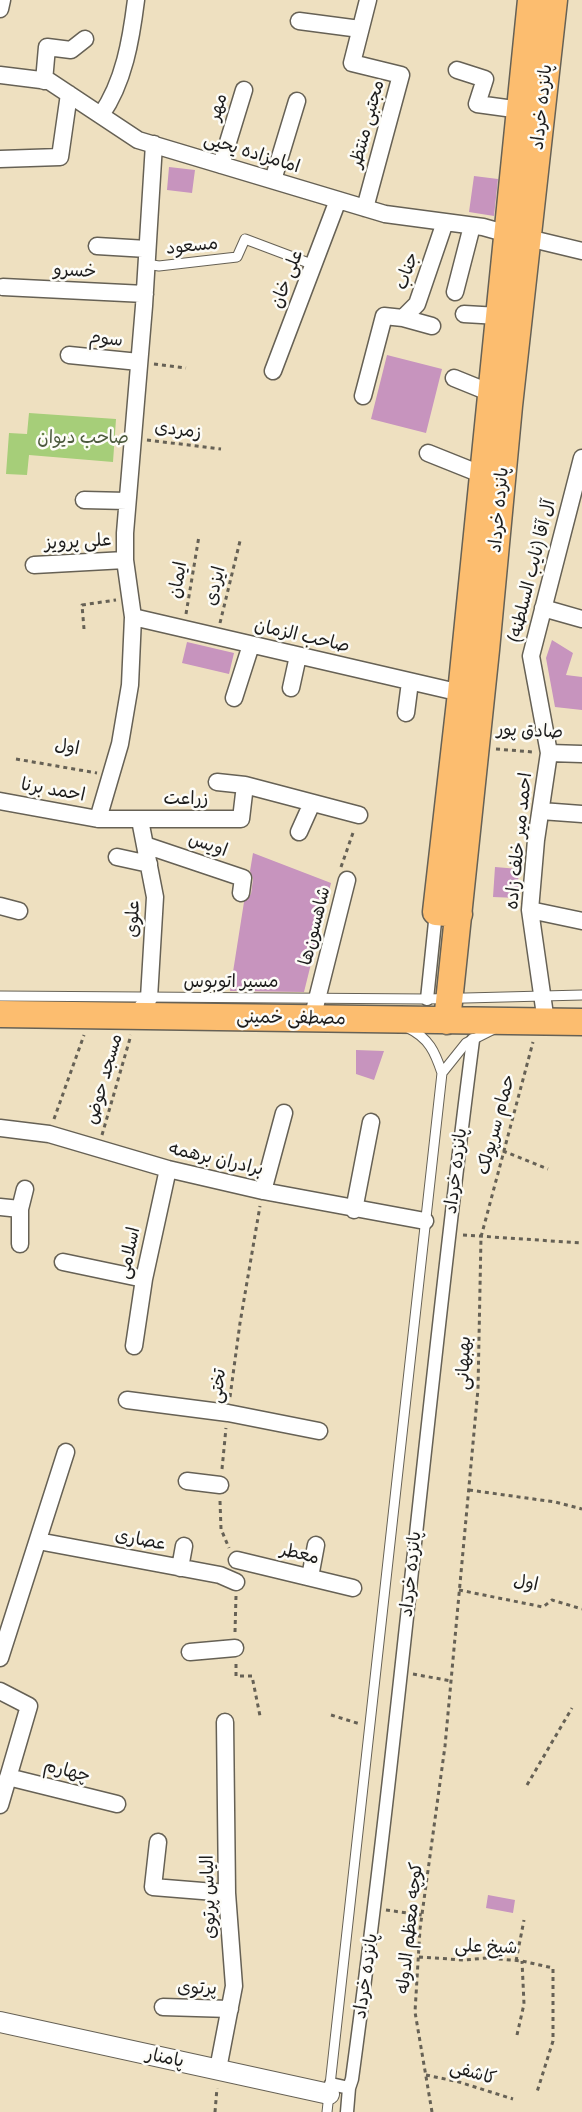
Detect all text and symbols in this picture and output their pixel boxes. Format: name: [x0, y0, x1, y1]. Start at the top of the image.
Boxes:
street label: پانزده خرداد: [527, 63, 557, 151]
street label: مجتبی منتظر: [345, 78, 389, 170]
street label: مهر: [204, 91, 232, 123]
street label: امامزاده یحیی: [201, 128, 303, 178]
street label: مسعود: [165, 233, 219, 259]
street label: علی خان: [266, 247, 308, 311]
street label: جناب: [391, 249, 423, 293]
street label: خسرو: [53, 259, 97, 283]
street label: سوم: [88, 326, 124, 352]
street label: زمردی: [153, 416, 203, 444]
park label: صاحب دیوان: [37, 427, 129, 449]
street label: پانزده خرداد: [484, 466, 514, 554]
street label: آل آقا (نایب السلطنه): [504, 498, 560, 644]
street label: علی پرویز: [44, 529, 112, 555]
street label: ایمان: [164, 560, 192, 600]
street label: ایزدی: [200, 564, 230, 608]
street label: صاحب الزمان: [252, 615, 352, 657]
street label: صادق پور: [496, 718, 564, 744]
street label: اول: [53, 734, 81, 760]
street label: احمد میر خلف زاده: [501, 771, 537, 911]
street label: احمد برنا: [19, 774, 87, 806]
street label: زراعت: [164, 788, 208, 810]
street label: اویس: [186, 828, 230, 862]
street label: شاهسون‌ها: [295, 884, 335, 968]
street label: علوی: [122, 900, 144, 938]
street label: مسیر اتوبوس: [184, 971, 278, 993]
street label: مصطفی خمینی: [236, 1006, 346, 1030]
street label: مسجد حوض: [81, 1031, 127, 1127]
street label: حمام سرپولک: [472, 1073, 520, 1177]
street label: پانزده خرداد: [440, 1127, 472, 1215]
street label: برادران برهمه: [167, 1138, 265, 1180]
street label: اسلامی: [113, 1225, 145, 1281]
street label: بهبهانی: [452, 1336, 476, 1390]
street label: تختی: [205, 1367, 231, 1405]
street label: عصاری: [113, 1524, 169, 1556]
street label: پانزده خرداد: [396, 1530, 426, 1618]
street label: معطر: [278, 1539, 322, 1569]
street label: اول: [512, 1570, 540, 1596]
street label: چهارم: [41, 1755, 93, 1787]
street label: الیاس پرتوی: [197, 1855, 221, 1939]
street label: کوچه معظم الدوله: [392, 1861, 428, 1995]
street label: پانزده خرداد: [349, 1932, 383, 2020]
street label: شیخ علی: [454, 1935, 518, 1959]
street label: پرتوی: [177, 1977, 217, 1999]
street label: پامنار: [144, 2043, 186, 2073]
street label: کاشفی: [447, 2056, 499, 2090]

